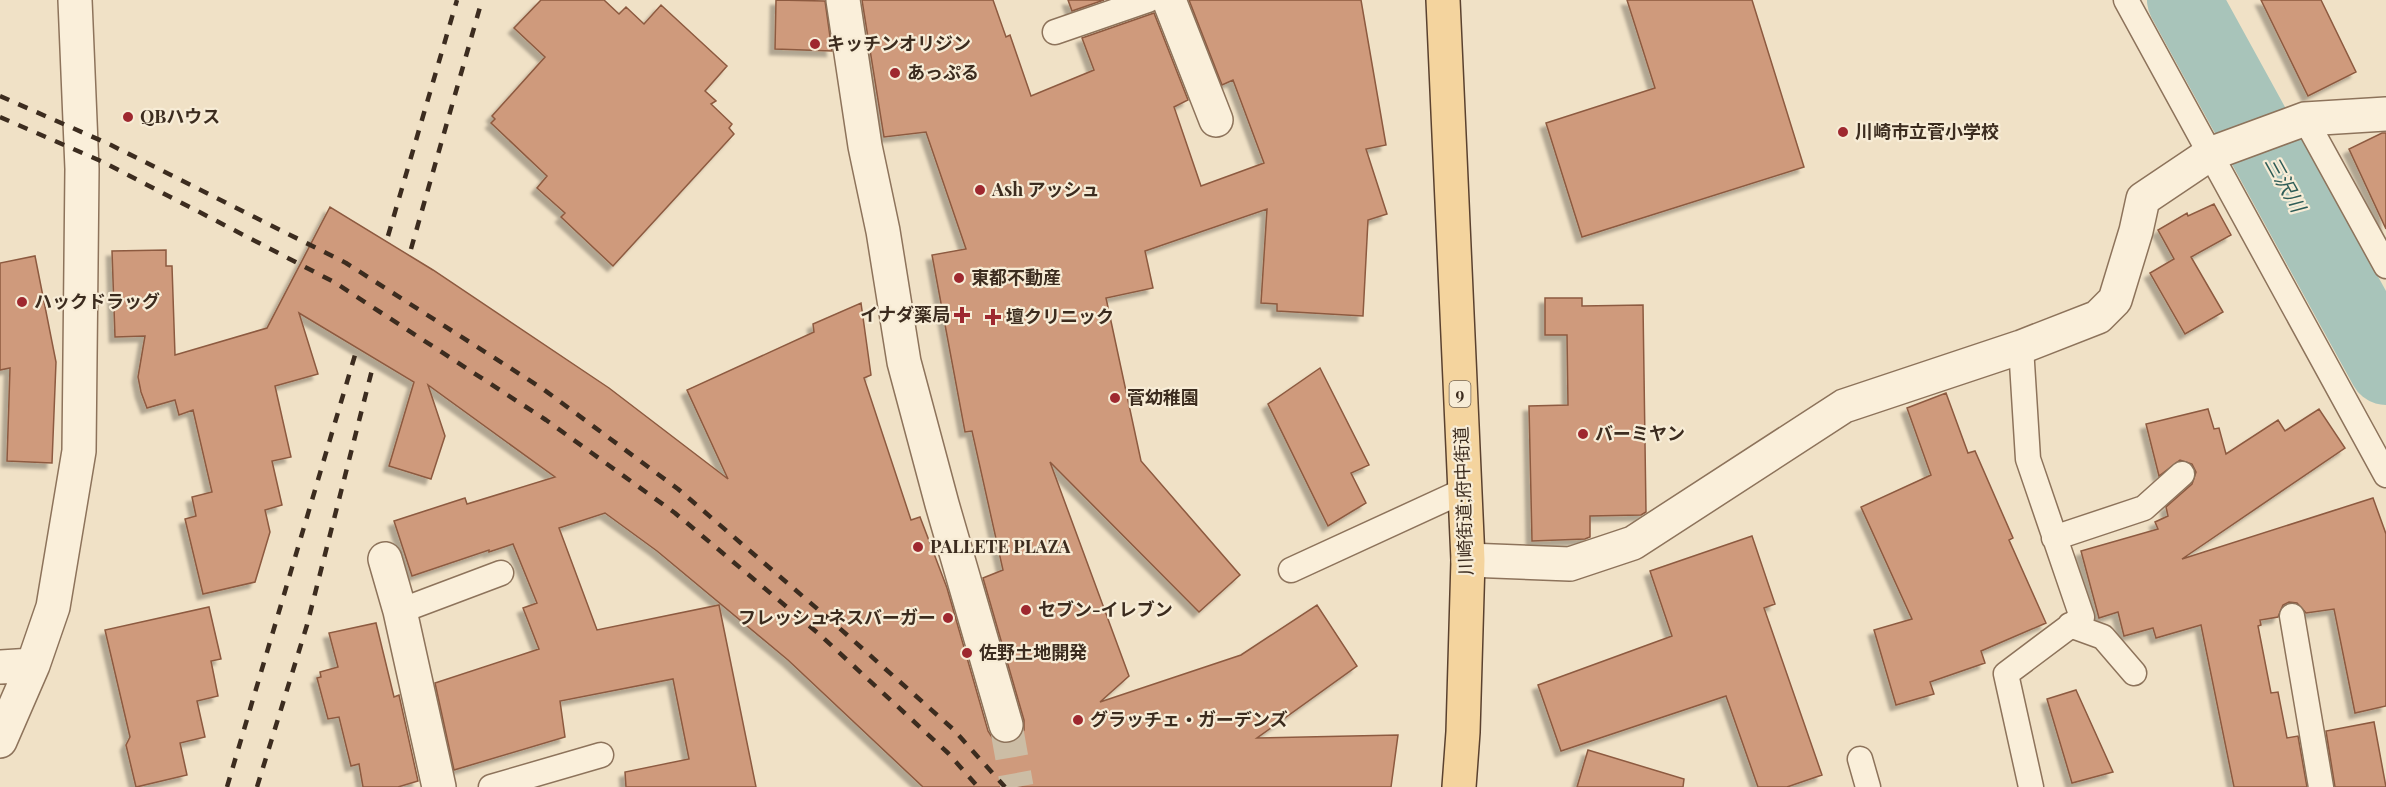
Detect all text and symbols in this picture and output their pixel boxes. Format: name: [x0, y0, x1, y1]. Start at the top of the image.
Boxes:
place label: キッチンオリジン: [827, 31, 971, 55]
marker: キッチンオリジン: [808, 37, 822, 51]
place label: あっぷる: [907, 60, 979, 84]
marker: あっぷる: [888, 66, 902, 80]
place label: QBハウス: [140, 104, 220, 128]
marker: QBハウス: [121, 110, 135, 124]
place label: 川崎市立菅小学校: [1855, 119, 1999, 143]
marker: 川崎市立菅小学校: [1836, 125, 1850, 139]
water label: 三沢川: [2260, 150, 2314, 218]
place label: Ash アッシュ: [991, 177, 1099, 201]
marker: Ash アッシュ: [973, 183, 987, 197]
place label: 東都不動産: [971, 265, 1061, 289]
marker: 東都不動産: [952, 271, 966, 285]
place label: ハックドラッグ: [34, 289, 160, 313]
marker: ハックドラッグ: [15, 295, 29, 309]
place label: イナダ薬局: [860, 302, 950, 326]
place label: 壇クリニック: [1006, 304, 1114, 328]
marker: イナダ薬局: [955, 308, 969, 322]
marker: 壇クリニック: [984, 308, 1002, 326]
road number: 9: [1450, 381, 1470, 407]
place label: 菅幼稚園: [1127, 385, 1199, 409]
marker: 菅幼稚園: [1108, 391, 1122, 405]
place label: バーミヤン: [1595, 421, 1685, 445]
street label: 川崎街道;府中街道: [1448, 426, 1478, 576]
marker: バーミヤン: [1576, 427, 1590, 441]
place label: PALLETE PLAZA: [930, 534, 1071, 558]
marker: PALLETE PLAZA: [911, 540, 925, 554]
place label: セブン-イレブン: [1038, 597, 1173, 621]
marker: セブン-イレブン: [1019, 603, 1033, 617]
place label: フレッシュネスバーガー: [738, 605, 936, 629]
marker: フレッシュネスバーガー: [941, 611, 955, 625]
place label: 佐野土地開発: [979, 640, 1087, 664]
marker: 佐野土地開発: [960, 646, 974, 660]
place label: グラッチェ・ガーデンズ: [1090, 707, 1288, 731]
marker: グラッチェ・ガーデンズ: [1071, 713, 1085, 727]

